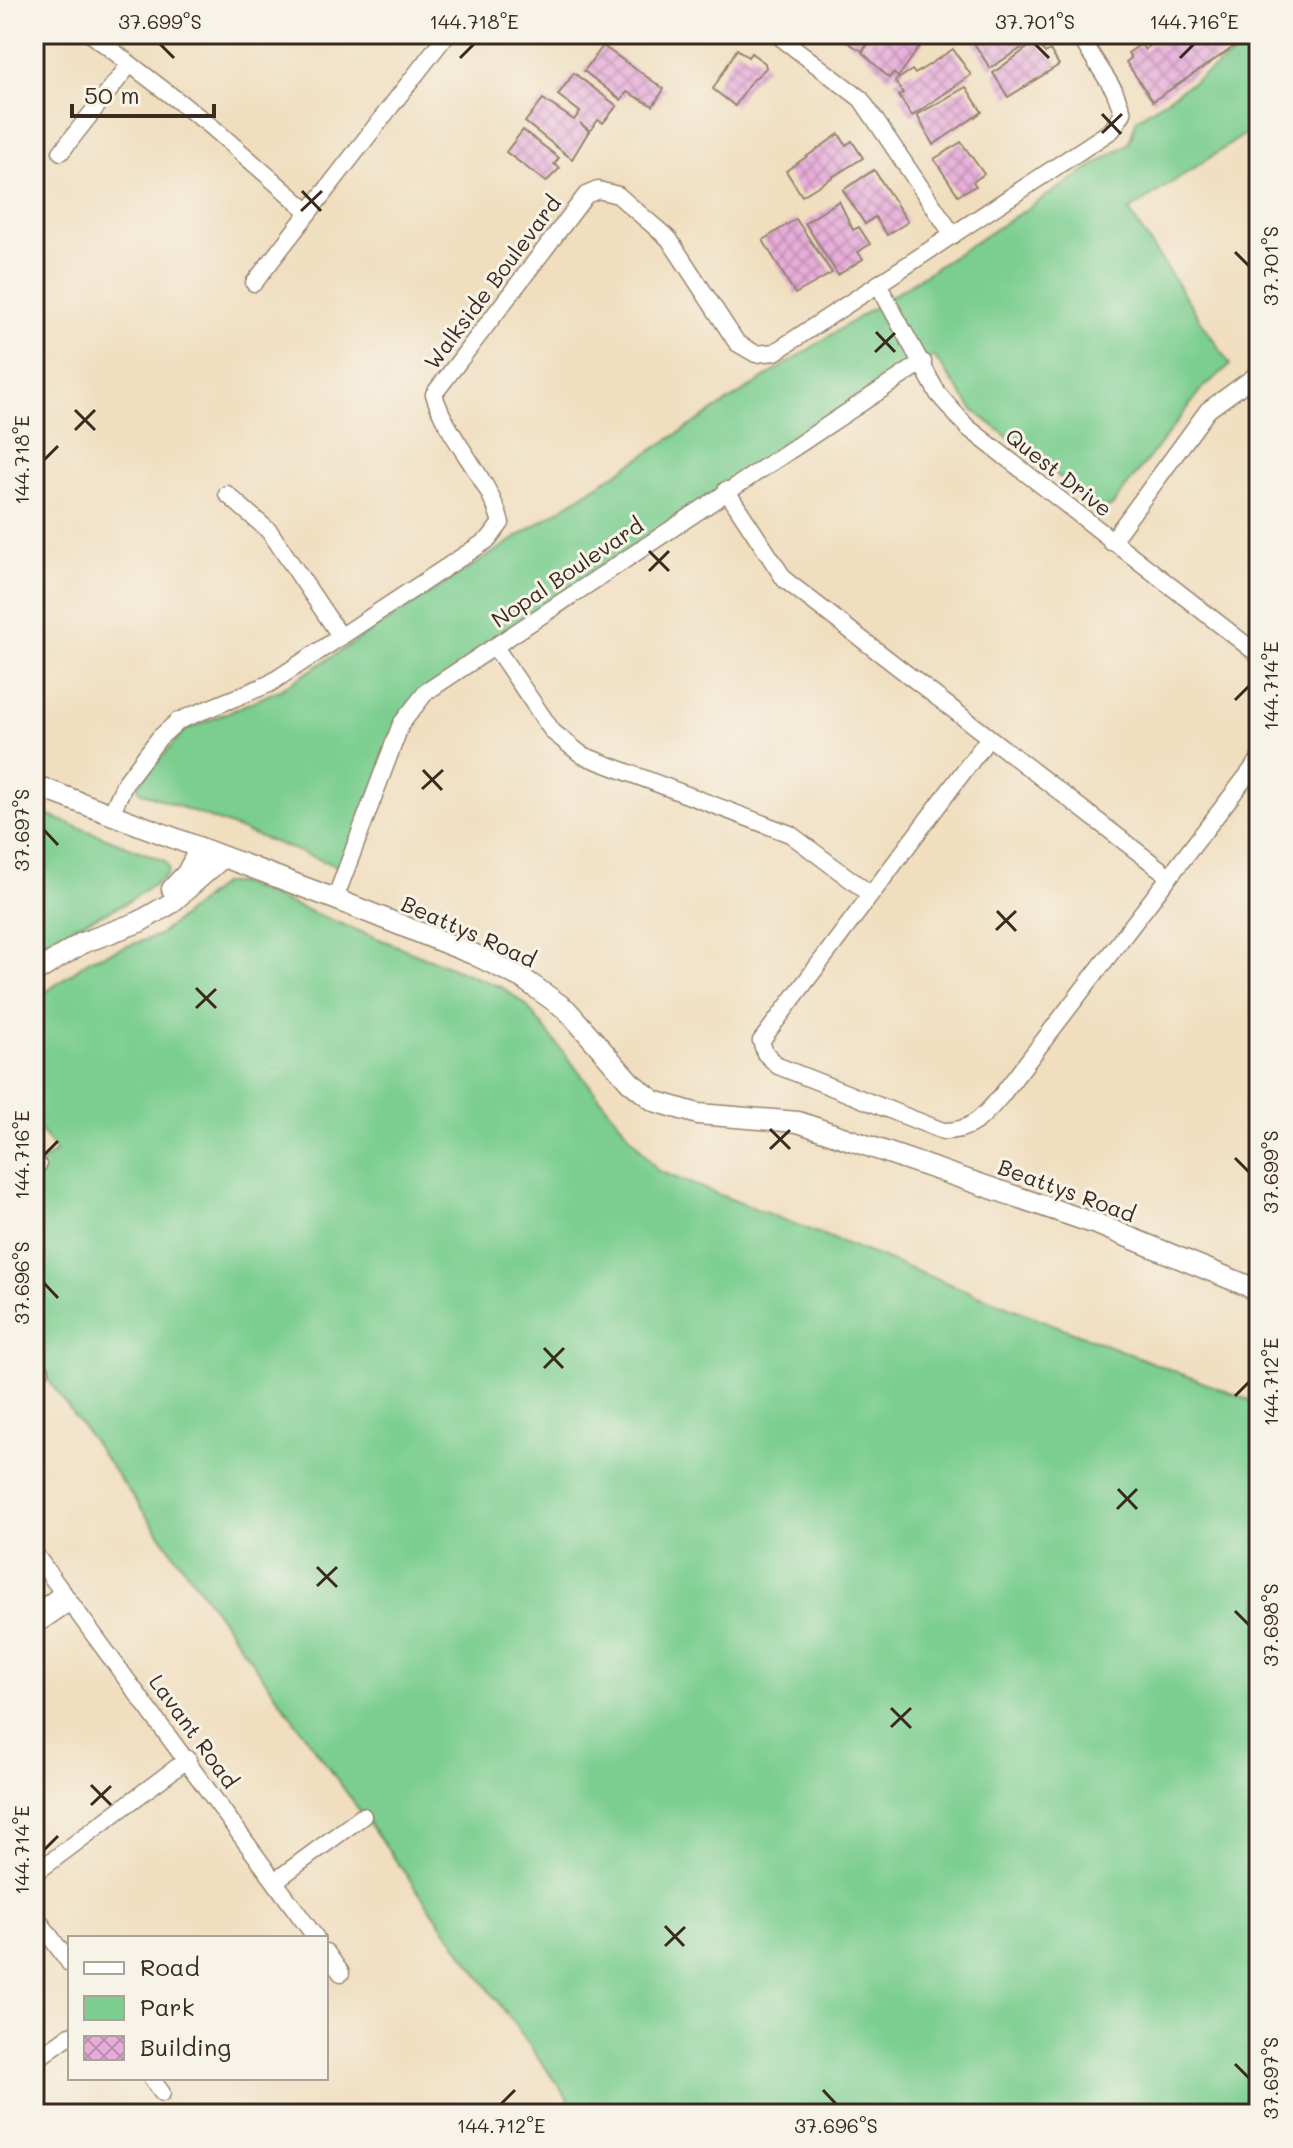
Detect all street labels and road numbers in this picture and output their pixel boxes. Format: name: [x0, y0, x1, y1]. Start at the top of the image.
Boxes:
street label: Walkside Boulevard: [417, 189, 567, 375]
street label: Quest Drive: [999, 421, 1119, 523]
street label: Nopal Boulevard: [485, 510, 649, 634]
street label: Beattys Road: [397, 888, 541, 974]
street label: Beattys Road: [994, 1152, 1140, 1228]
street label: Lavant Road: [143, 1668, 245, 1794]

